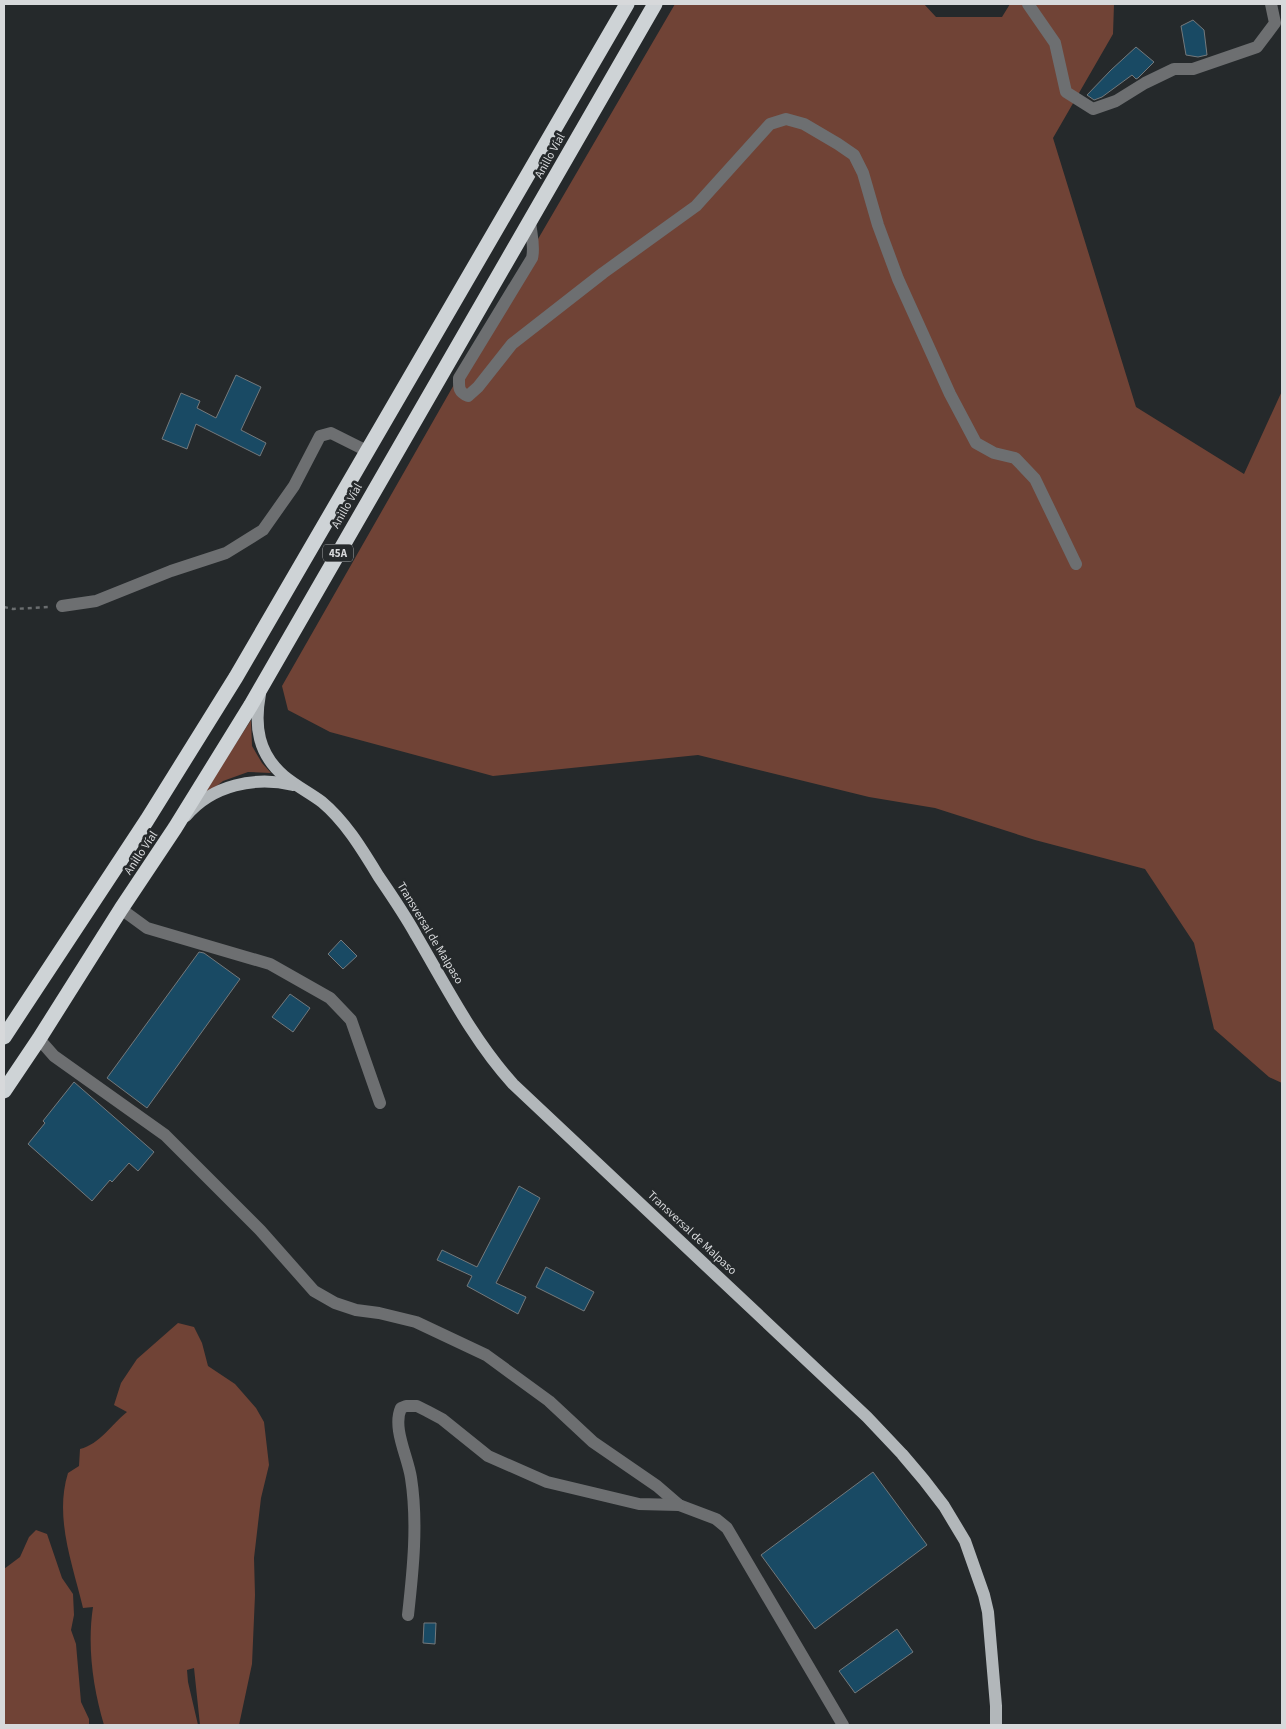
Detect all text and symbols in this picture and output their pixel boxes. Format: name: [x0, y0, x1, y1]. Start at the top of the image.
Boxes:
street label: Anillo Víal: [531, 130, 569, 182]
street label: Anillo Víal: [327, 480, 367, 532]
road number: 45A: [323, 544, 353, 562]
street label: Anillo Víal: [120, 828, 162, 878]
street label: Transversal de Malpaso: [393, 879, 467, 987]
street label: Transversal de Malpaso: [644, 1187, 740, 1279]

